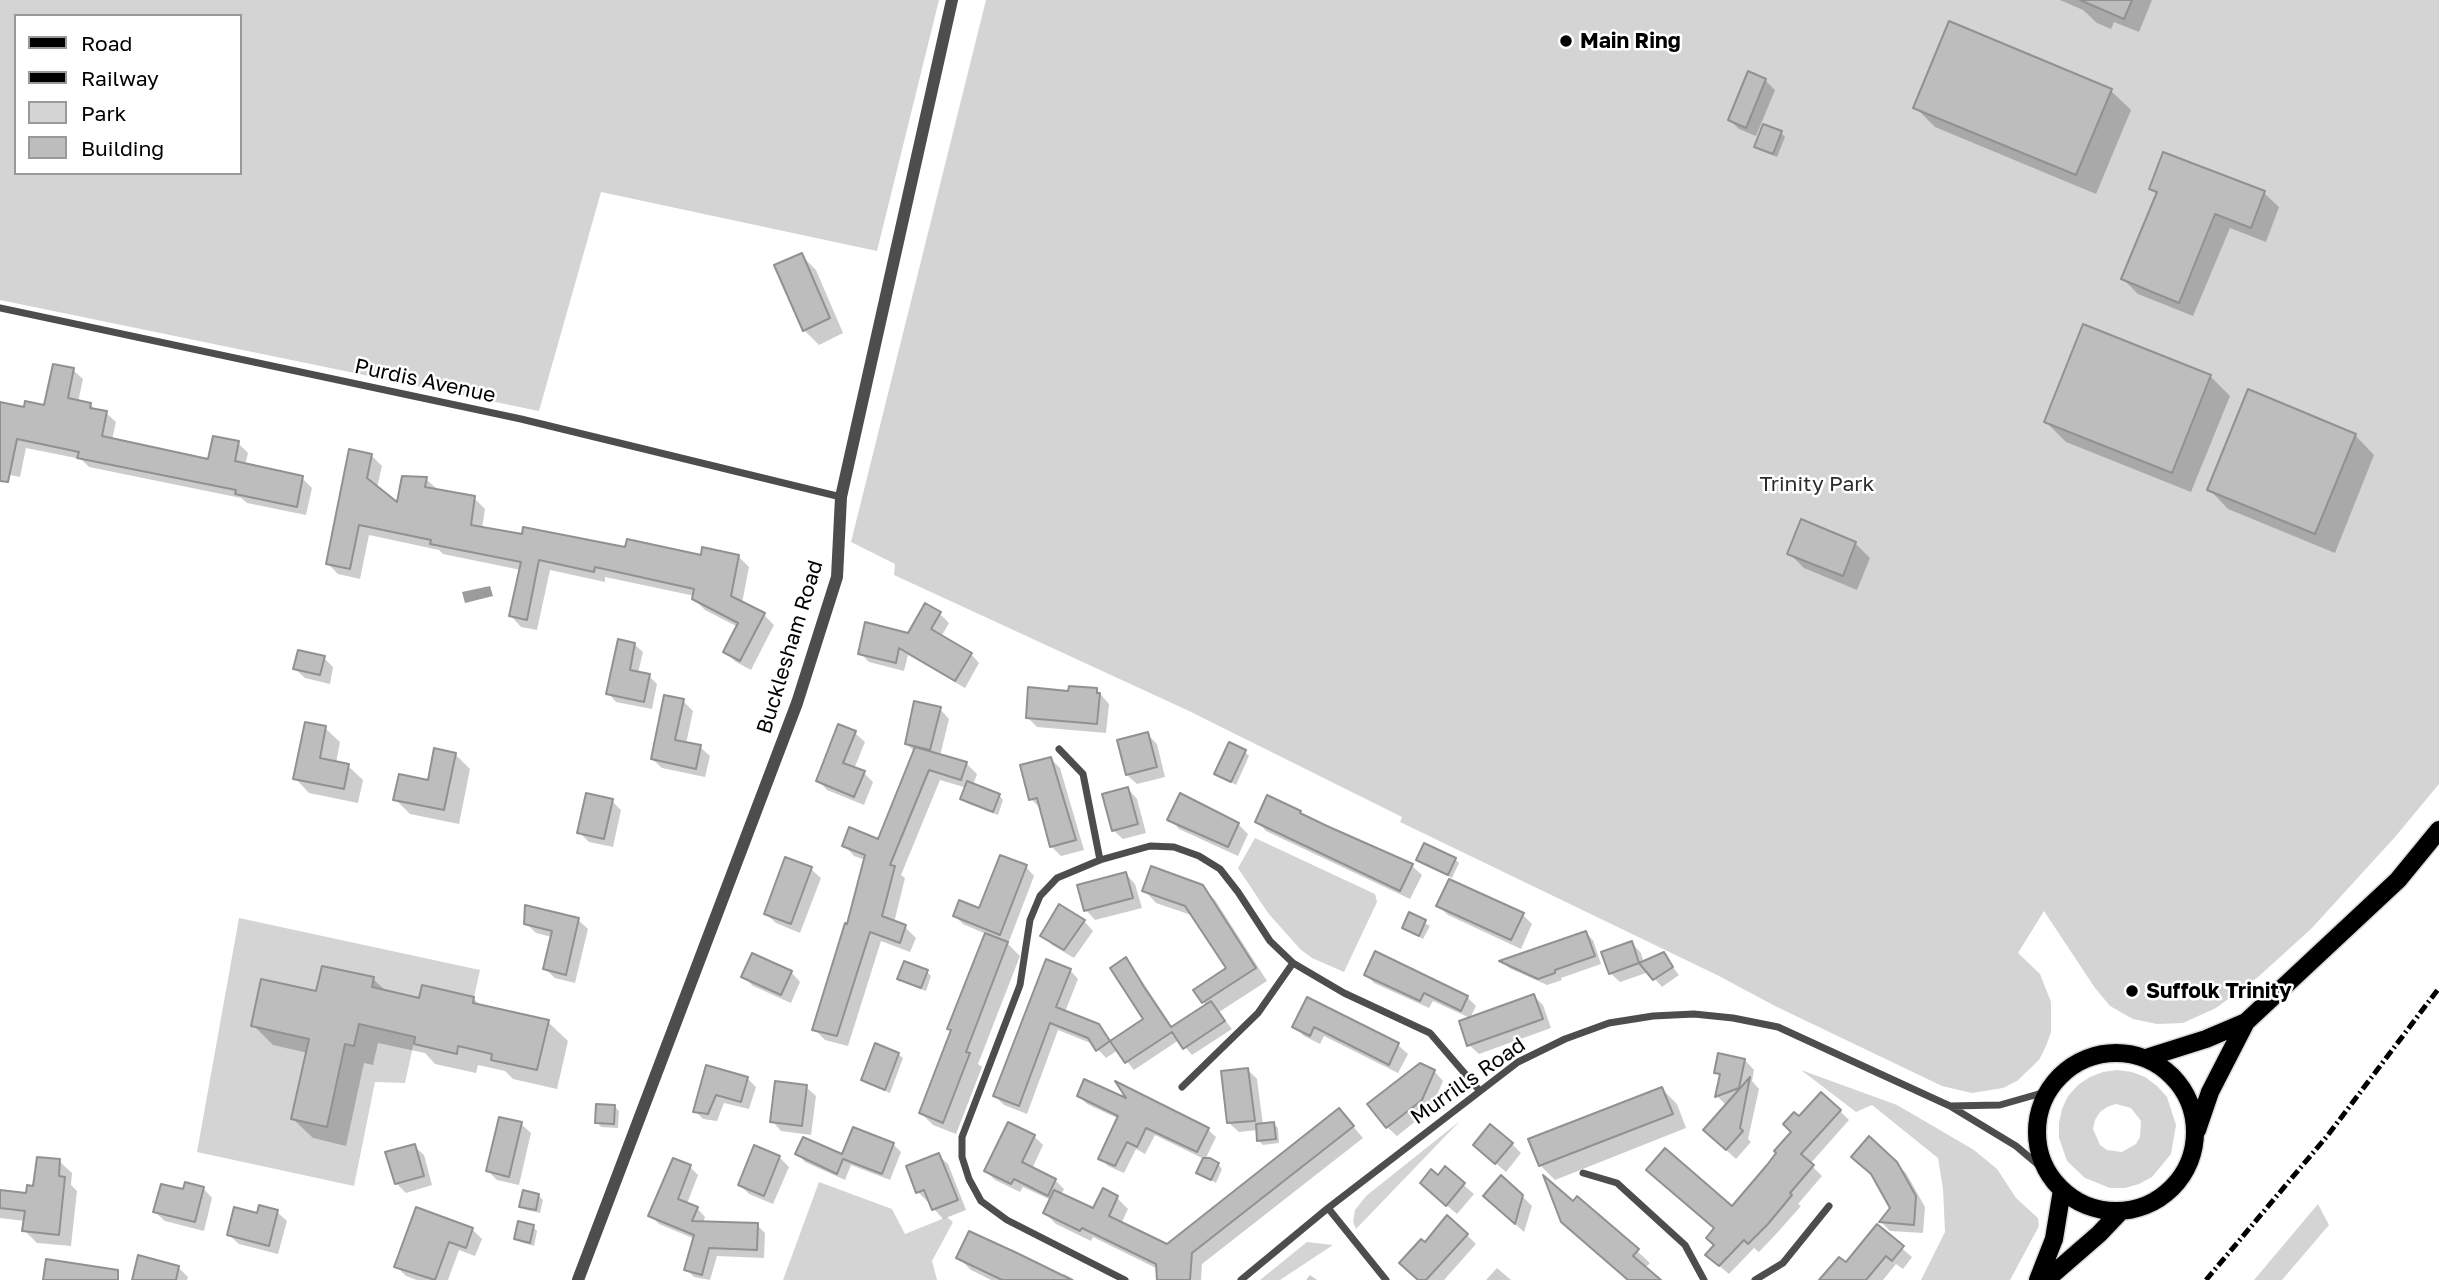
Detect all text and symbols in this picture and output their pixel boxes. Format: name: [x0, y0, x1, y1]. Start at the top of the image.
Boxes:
legend: [14, 14, 242, 175]
place label: Main Ring: [1580, 28, 1681, 54]
text: Road: [81, 30, 132, 56]
marker: Main Ring: [1558, 33, 1574, 49]
text: Railway: [81, 65, 159, 91]
text: Park: [81, 100, 126, 126]
text: Building: [81, 135, 164, 161]
street label: Purdis Avenue: [352, 354, 498, 408]
park label: Trinity Park: [1760, 471, 1874, 497]
street label: Bucklesham Road: [752, 557, 828, 737]
place label: Suffolk Trinity: [2146, 978, 2292, 1004]
marker: Suffolk Trinity: [2124, 983, 2140, 999]
street label: Murrills Road: [1406, 1032, 1530, 1130]

